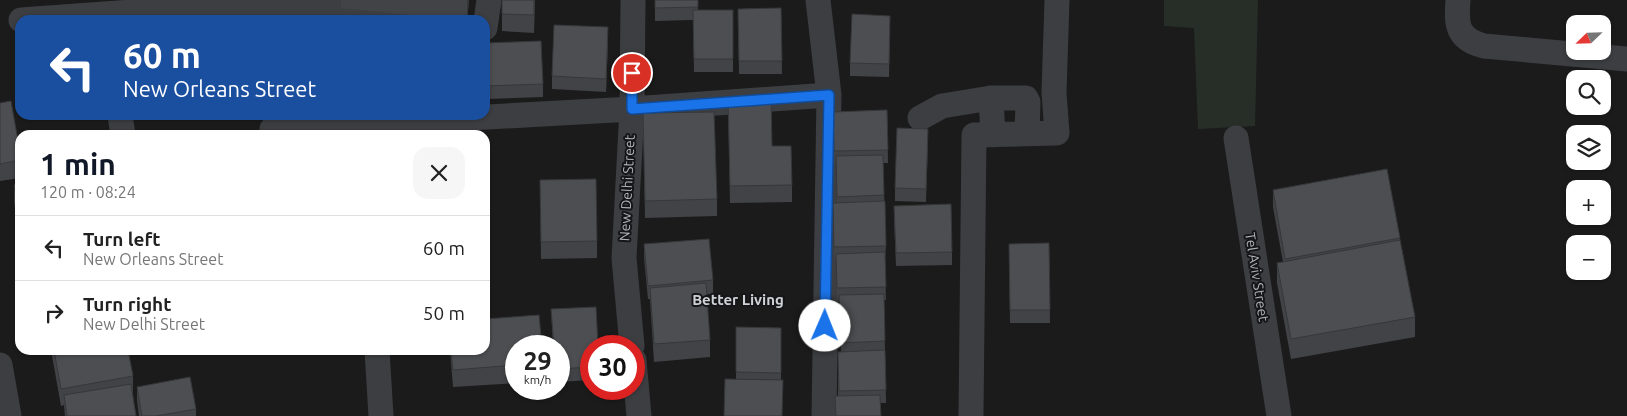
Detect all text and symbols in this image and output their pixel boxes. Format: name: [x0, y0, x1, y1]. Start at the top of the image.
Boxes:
north arrow: [1566, 15, 1611, 60]
map controls: [1566, 15, 1611, 280]
icon: left: [40, 35, 105, 100]
text: 60 m: [123, 35, 201, 75]
pin: [611, 52, 653, 94]
icon: arrive: [618, 59, 646, 87]
button: search: [1566, 70, 1611, 115]
text: New Orleans Street: [123, 76, 316, 101]
button: layers: [1566, 125, 1611, 170]
street label: New Delhi Street: [616, 134, 638, 242]
text: 1 min: [40, 147, 116, 181]
button: close: [413, 147, 465, 199]
button: +: [1566, 180, 1611, 225]
text: 120 m · 08:24: [40, 183, 136, 201]
text: Turn left: [83, 228, 161, 250]
street label: Tel Aviv Street: [1242, 231, 1272, 323]
icon: left: [40, 234, 68, 262]
button: −: [1566, 235, 1611, 280]
text: 60 m: [423, 237, 465, 259]
text: New Orleans Street: [83, 250, 223, 268]
district label: Better Living: [692, 291, 784, 308]
text: Turn right: [83, 293, 171, 315]
icon: right: [40, 299, 68, 327]
position arrow: [798, 299, 850, 351]
text: 50 m: [423, 302, 465, 324]
text: New Delhi Street: [83, 315, 205, 333]
speed limit sign: 30: [580, 335, 645, 400]
text: 29: [523, 347, 552, 375]
text: km/h: [524, 373, 551, 386]

